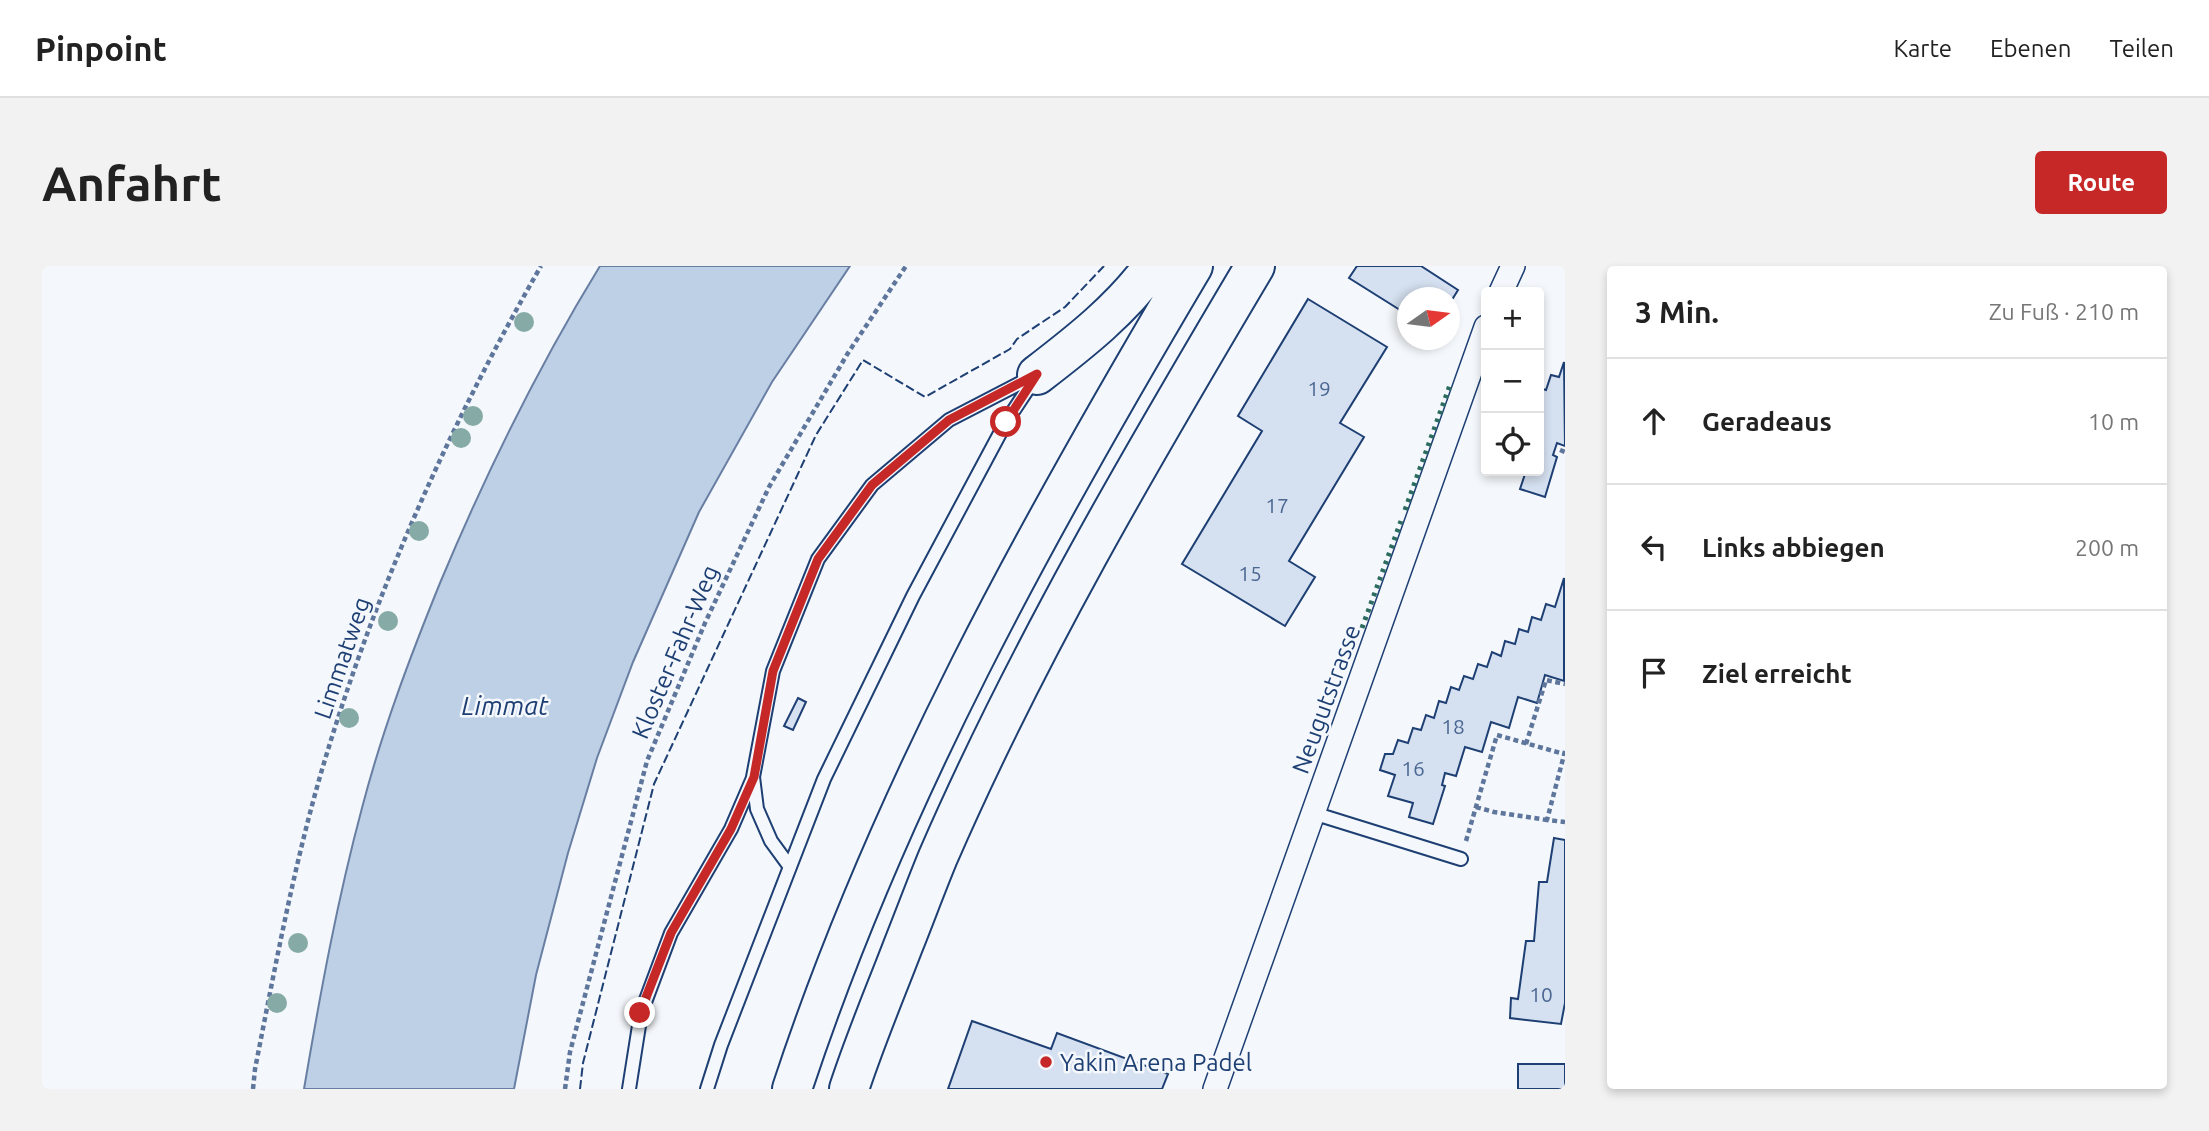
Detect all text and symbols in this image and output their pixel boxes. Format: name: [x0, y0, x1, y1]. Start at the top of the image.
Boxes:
text: Pinpoint: [35, 30, 167, 67]
text: Karte: [1893, 35, 1952, 62]
text: Ebenen: [1990, 35, 2071, 62]
text: Teilen: [2109, 35, 2174, 62]
button: Route: [2035, 151, 2167, 214]
text: Anfahrt: [42, 155, 222, 210]
north arrow: [1397, 287, 1460, 350]
map controls: [1481, 287, 1544, 476]
button: +: [1481, 287, 1544, 350]
text: 3 Min.: [1635, 295, 1719, 329]
text: Zu Fuß · 210 m: [1989, 299, 2139, 324]
button: −: [1481, 350, 1544, 413]
house number: 19: [1307, 376, 1331, 400]
icon: ahead: [1635, 402, 1673, 440]
route start: [990, 406, 1021, 437]
text: Geradeaus: [1702, 407, 1832, 436]
text: 10 m: [2088, 409, 2139, 434]
button: locate: [1481, 413, 1544, 476]
house number: 17: [1265, 493, 1289, 517]
icon: left: [1635, 528, 1673, 566]
text: Links abbiegen: [1702, 533, 1885, 562]
text: 200 m: [2075, 535, 2139, 560]
street label: Kloster-Fahr-Weg: [626, 561, 724, 743]
house number: 15: [1238, 561, 1262, 585]
street label: Limmatweg: [309, 594, 375, 722]
street label: Neugutstrasse: [1287, 621, 1365, 777]
icon: arrive: [1635, 654, 1673, 692]
text: Ziel erreicht: [1702, 659, 1852, 688]
water label: Limmat: [462, 691, 549, 720]
house number: 18: [1441, 714, 1465, 738]
house number: 16: [1401, 756, 1425, 780]
house number: 10: [1529, 982, 1553, 1006]
route end: [624, 997, 655, 1028]
place label: Yakin Arena Padel: [1060, 1049, 1252, 1076]
marker: Yakin Arena Padel: [1038, 1054, 1054, 1070]

